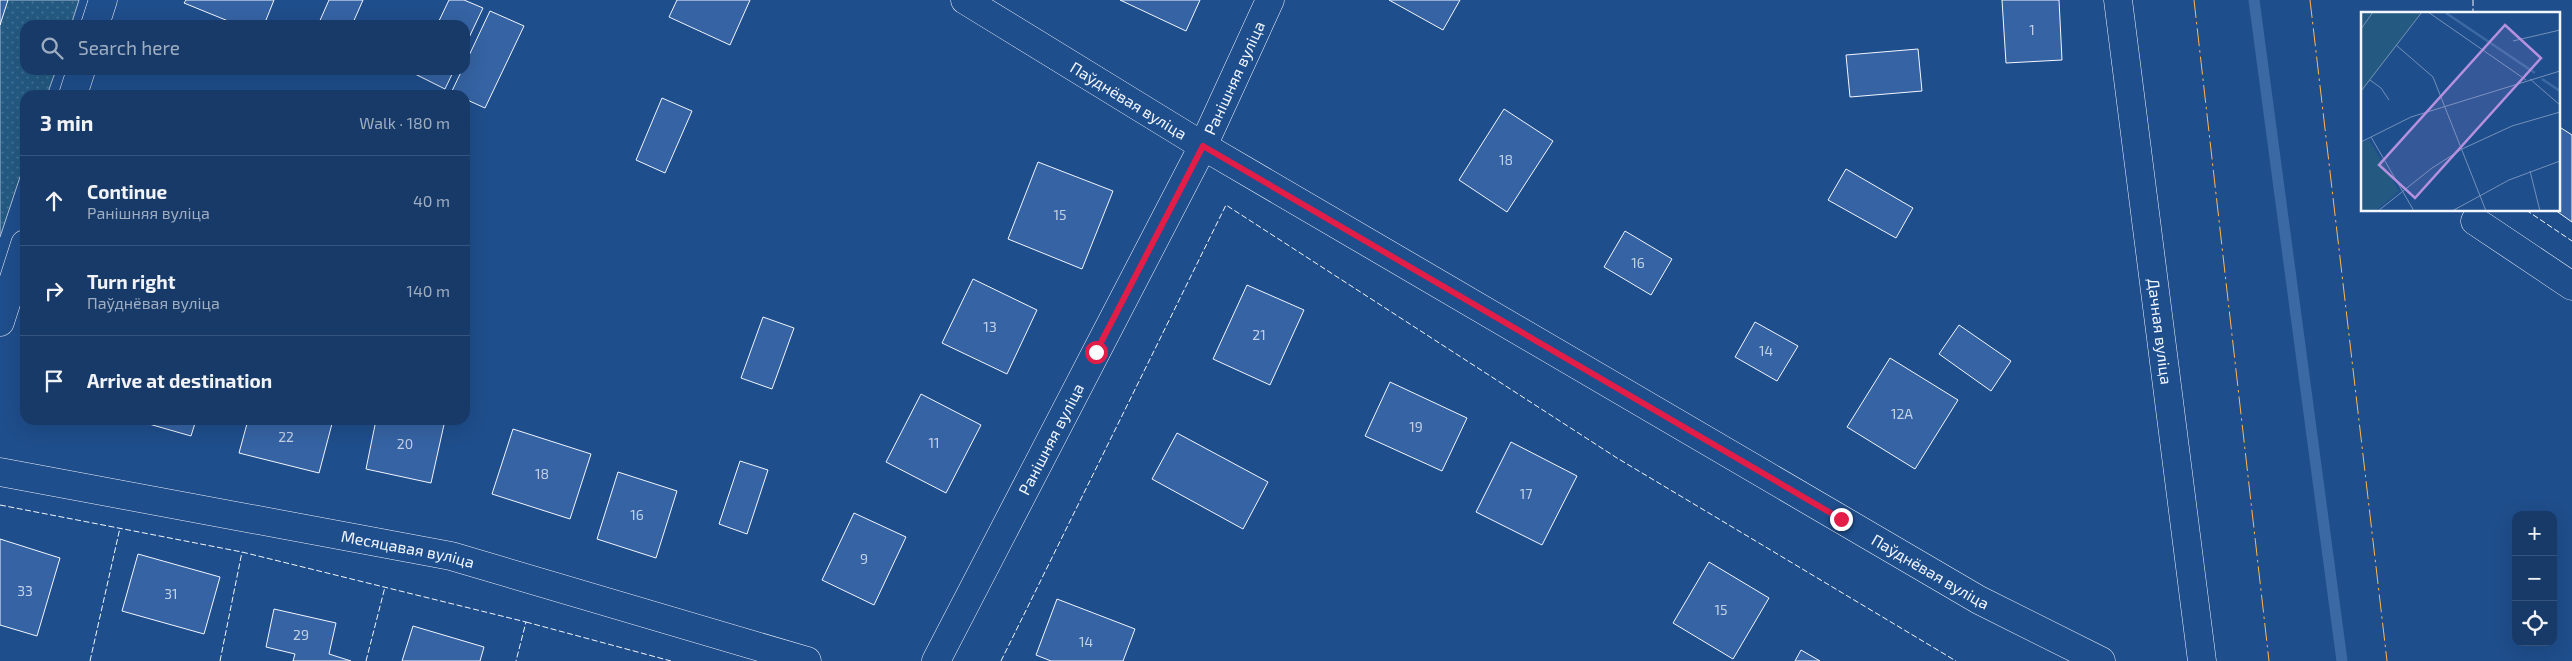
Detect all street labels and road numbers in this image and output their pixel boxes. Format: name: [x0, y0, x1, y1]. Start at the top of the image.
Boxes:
street label: Ранішняя вуліца: [1200, 18, 1268, 138]
street label: Паўднёвая вуліца: [1067, 57, 1191, 143]
street label: Дачная вуліца: [2144, 277, 2177, 386]
street label: Ранішняя вуліца: [1014, 380, 1087, 498]
street label: Месяцавая вуліца: [340, 526, 477, 571]
street label: Паўднёвая вуліца: [1869, 529, 1993, 613]

